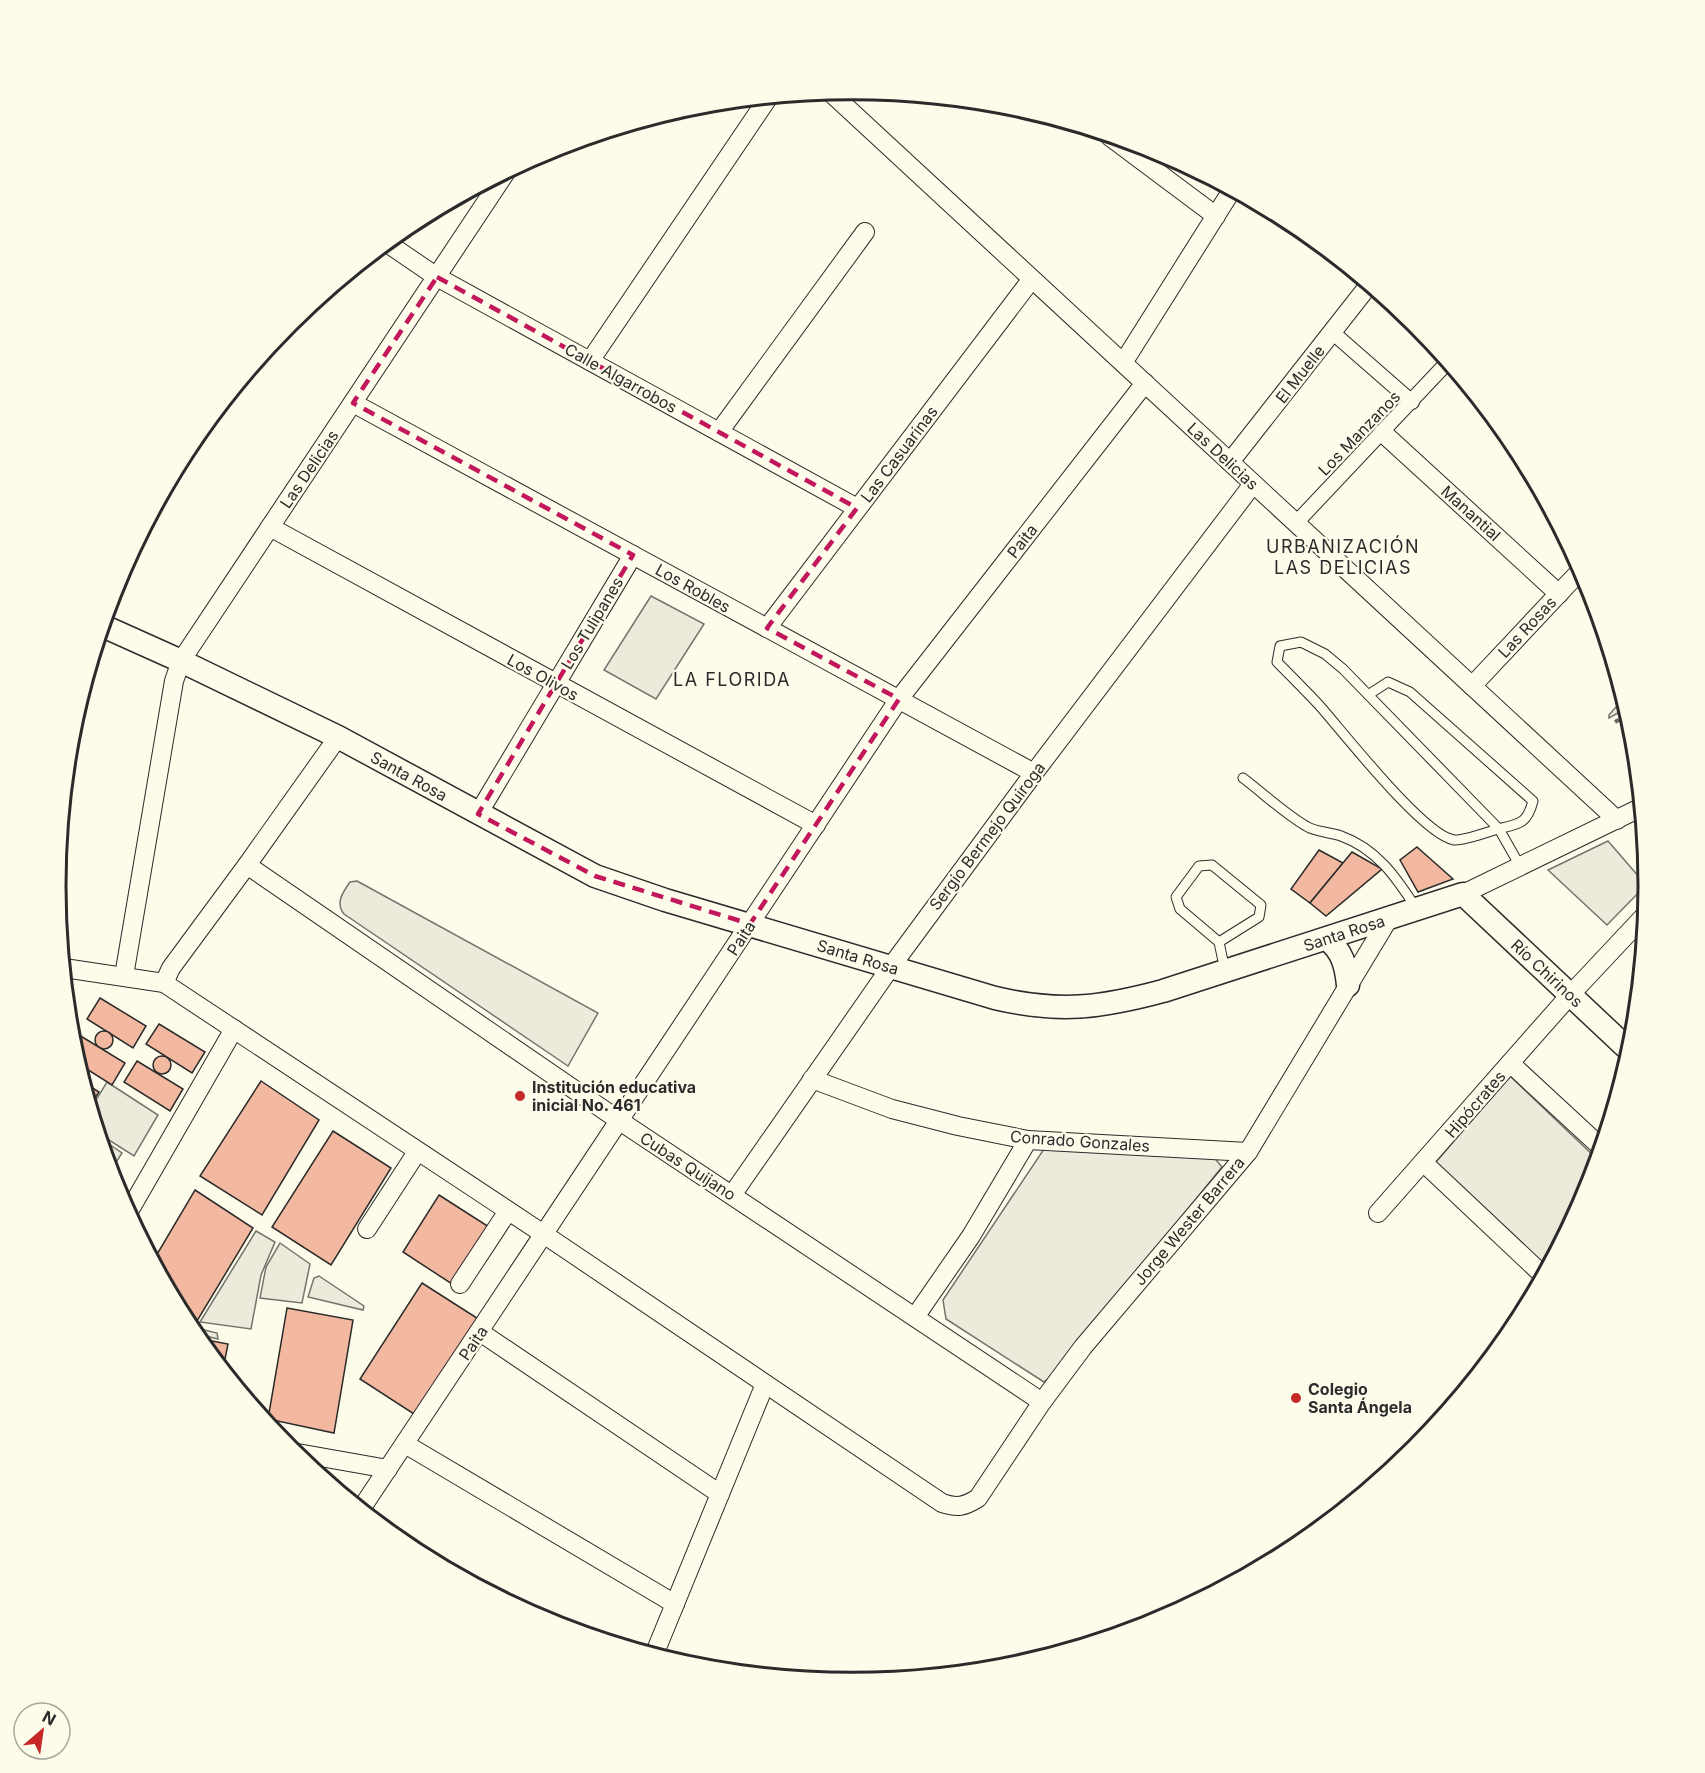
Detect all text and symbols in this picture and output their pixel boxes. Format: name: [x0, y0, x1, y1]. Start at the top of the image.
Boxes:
street label: Calle Algarrobos: [561, 339, 681, 417]
street label: El Muelle: [1271, 341, 1329, 407]
street label: Los Manzanos: [1314, 387, 1404, 479]
street label: Las Casuarinas: [856, 402, 942, 506]
street label: Las Delicias: [1183, 418, 1263, 494]
street label: Las Delicias: [276, 426, 342, 512]
street label: Manantial: [1437, 481, 1505, 545]
street label: Paita: [1003, 520, 1041, 562]
district label: URBANIZACIÓN LAS DELICIAS: [1266, 535, 1420, 578]
street label: Los Robles: [652, 559, 734, 617]
street label: Los Tulipanes: [557, 573, 627, 673]
street label: Las Rosas: [1494, 592, 1560, 662]
street label: Los Olivos: [504, 649, 582, 705]
district label: LA FLORIDA: [673, 669, 791, 690]
street label: Santa Rosa: [367, 747, 451, 805]
street label: Sergio Bermejo Quiroga: [925, 758, 1049, 914]
street label: Santa Rosa: [1301, 910, 1387, 956]
street label: Paita: [722, 917, 760, 959]
street label: Santa Rosa: [815, 935, 901, 979]
street label: Río Chirinos: [1507, 935, 1587, 1011]
street label: Hipócrates: [1441, 1066, 1509, 1142]
place label: Institución educativa inicial No. 461: [532, 1077, 696, 1115]
marker: Institución educativa inicial No. 461: [513, 1089, 527, 1103]
street label: Conrado Gonzales: [1009, 1126, 1151, 1156]
street label: Cubas Quijano: [636, 1128, 740, 1204]
street label: Jorge Wester Barrera: [1129, 1153, 1249, 1289]
street label: Paita: [454, 1322, 492, 1364]
place label: Colegio Santa Ángela: [1308, 1379, 1412, 1417]
marker: Colegio Santa Ángela: [1289, 1391, 1303, 1405]
north arrow: [12, 1701, 72, 1761]
text: N: [39, 1706, 59, 1730]

